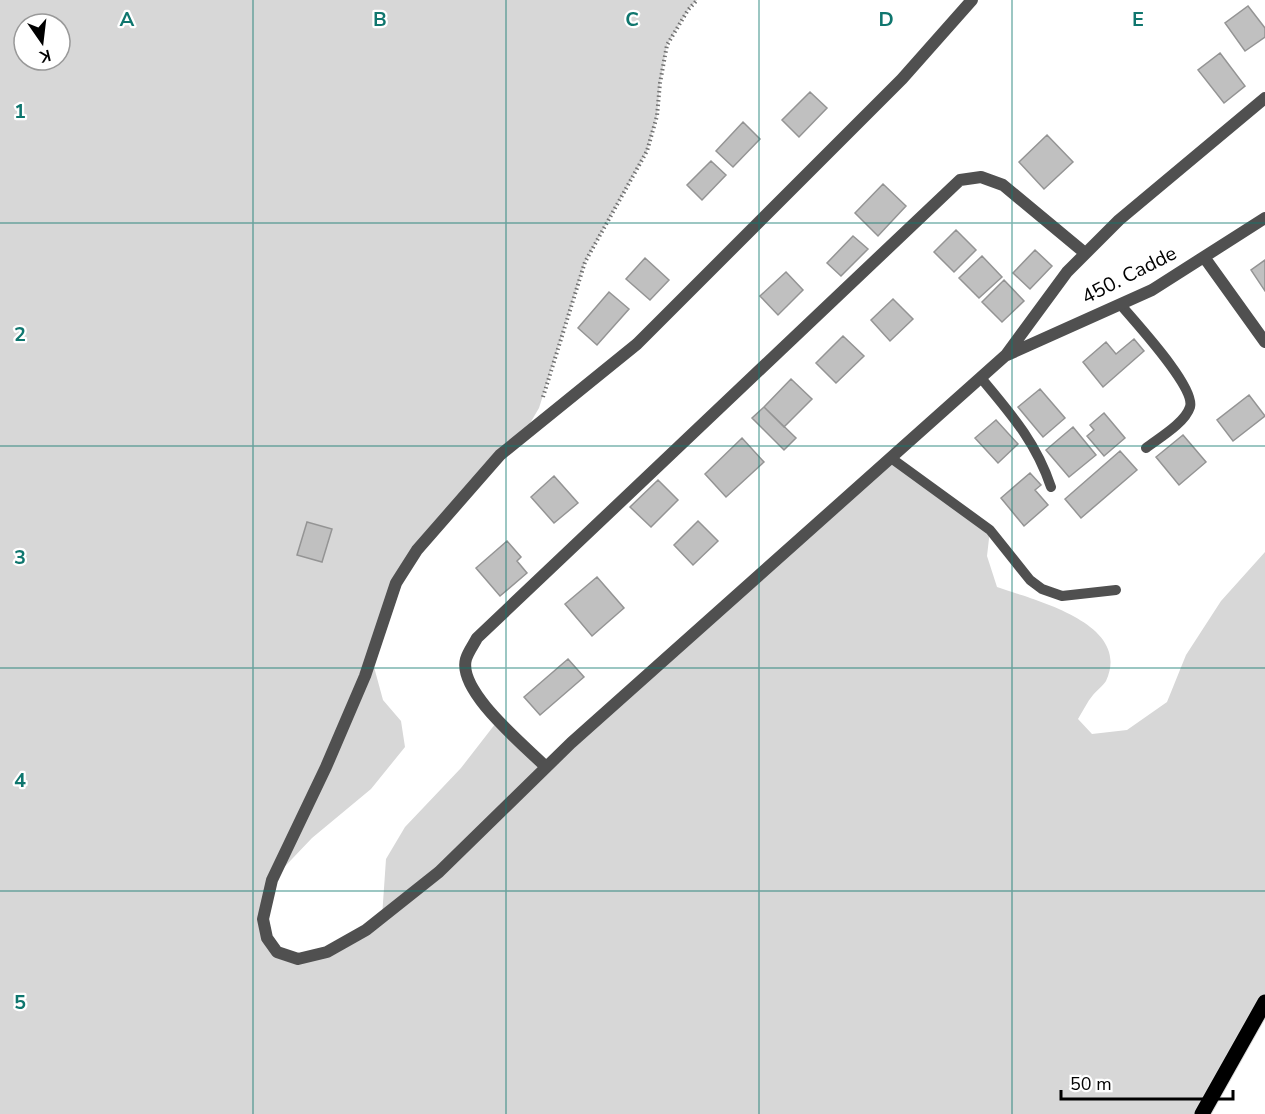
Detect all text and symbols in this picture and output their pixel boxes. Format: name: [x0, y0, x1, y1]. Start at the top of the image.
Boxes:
text: A: [120, 6, 135, 33]
text: B: [373, 6, 387, 33]
text: C: [625, 6, 639, 33]
text: D: [878, 6, 894, 33]
text: E: [1132, 6, 1144, 33]
north arrow: [12, 12, 72, 72]
text: K: [36, 44, 53, 68]
text: 1: [14, 98, 26, 125]
street label: 450. Cadde: [1077, 239, 1181, 311]
text: 2: [14, 321, 26, 348]
text: 3: [14, 544, 26, 571]
text: 4: [14, 767, 26, 794]
text: 5: [14, 989, 26, 1016]
scale bar: [1061, 1063, 1234, 1101]
text: 50 m: [1070, 1072, 1112, 1096]

